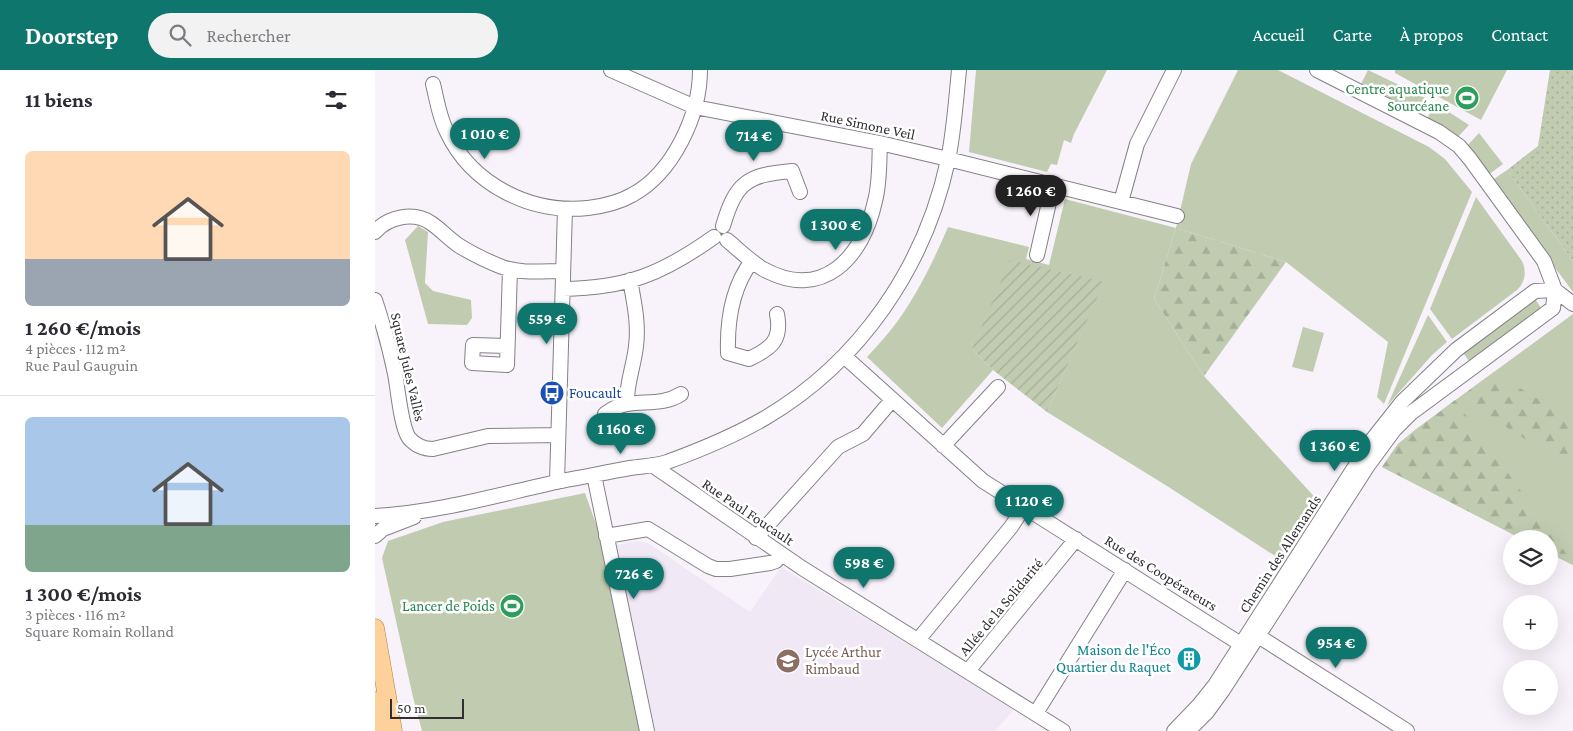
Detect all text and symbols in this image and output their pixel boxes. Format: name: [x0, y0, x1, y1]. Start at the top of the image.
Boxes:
search box: [148, 13, 498, 58]
icon: search: [166, 21, 194, 49]
text: Doorstep: [25, 22, 118, 49]
text: Rechercher: [206, 25, 291, 46]
text: Accueil: [1253, 25, 1305, 45]
text: Carte: [1333, 25, 1372, 45]
text: À propos: [1400, 25, 1463, 45]
text: Contact: [1491, 25, 1548, 45]
place label: Centre aquatique Sourcéane: [1346, 81, 1449, 114]
sports icon: Centre aquatique Sourcéane: [1454, 85, 1480, 111]
icon: filters: [322, 86, 350, 114]
text: 11 biens: [25, 88, 93, 112]
street label: Rue Simone Veil: [819, 107, 917, 143]
pin: 1 010 €: [439, 118, 531, 160]
pin: 714 €: [719, 119, 789, 162]
text: 1 010 €: [461, 125, 509, 142]
text: 714 €: [736, 127, 772, 144]
pin: 1 260 €: [985, 174, 1077, 217]
text: 1 260 €: [1006, 182, 1056, 199]
icon: home: [143, 184, 233, 274]
pin: 1 300 €: [790, 208, 882, 251]
text: 1 300 €: [811, 216, 861, 233]
pin: 559 €: [512, 302, 582, 345]
text: 559 €: [528, 310, 566, 327]
street label: Square Jules Vallès: [387, 311, 428, 423]
text: 1 260 €/mois: [25, 316, 141, 340]
text: 4 pièces · 112 m²: [25, 340, 126, 357]
text: Rue Paul Gauguin: [25, 357, 138, 374]
bus stop icon: Foucault: [539, 380, 565, 406]
place label: Foucault: [569, 385, 623, 401]
pin: 1 160 €: [575, 412, 667, 455]
text: 1 160 €: [597, 420, 645, 437]
pin: 1 360 €: [1289, 430, 1381, 472]
text: 1 360 €: [1311, 437, 1359, 454]
icon: home: [143, 449, 233, 539]
street label: Rue Paul Foucault: [699, 475, 798, 549]
pin: 1 120 €: [983, 484, 1075, 527]
text: 1 120 €: [1006, 492, 1052, 509]
street label: Chemin des Allemands: [1236, 492, 1324, 616]
map controls: [1503, 530, 1558, 715]
button: layers: [1503, 530, 1558, 585]
street label: Rue des Coopérateurs: [1101, 532, 1220, 615]
pin: 598 €: [829, 546, 899, 589]
text: 598 €: [844, 554, 884, 571]
street label: Allée de la Solidarité: [956, 555, 1046, 659]
pin: 726 €: [599, 558, 669, 600]
text: 726 €: [615, 565, 653, 582]
text: 1 300 €/mois: [25, 582, 142, 606]
sports icon: Lancer de Poids: [499, 593, 525, 619]
button: +: [1503, 595, 1558, 650]
place label: Lancer de Poids: [402, 598, 495, 614]
text: 3 pièces · 116 m²: [25, 606, 126, 623]
text: Square Romain Rolland: [25, 623, 174, 640]
pin: 954 €: [1301, 626, 1371, 669]
text: 954 €: [1317, 634, 1355, 651]
place label: Maison de l'Éco Quartier du Raquet: [1056, 642, 1172, 676]
place label: Lycée Arthur Rimbaud: [805, 644, 882, 677]
building icon: Maison de l'Éco Quartier du Raquet: [1176, 646, 1202, 672]
school or university icon: Lycée Arthur Rimbaud: [775, 648, 801, 674]
button: −: [1503, 660, 1558, 715]
scale bar: [390, 696, 464, 719]
text: 50 m: [397, 700, 425, 716]

